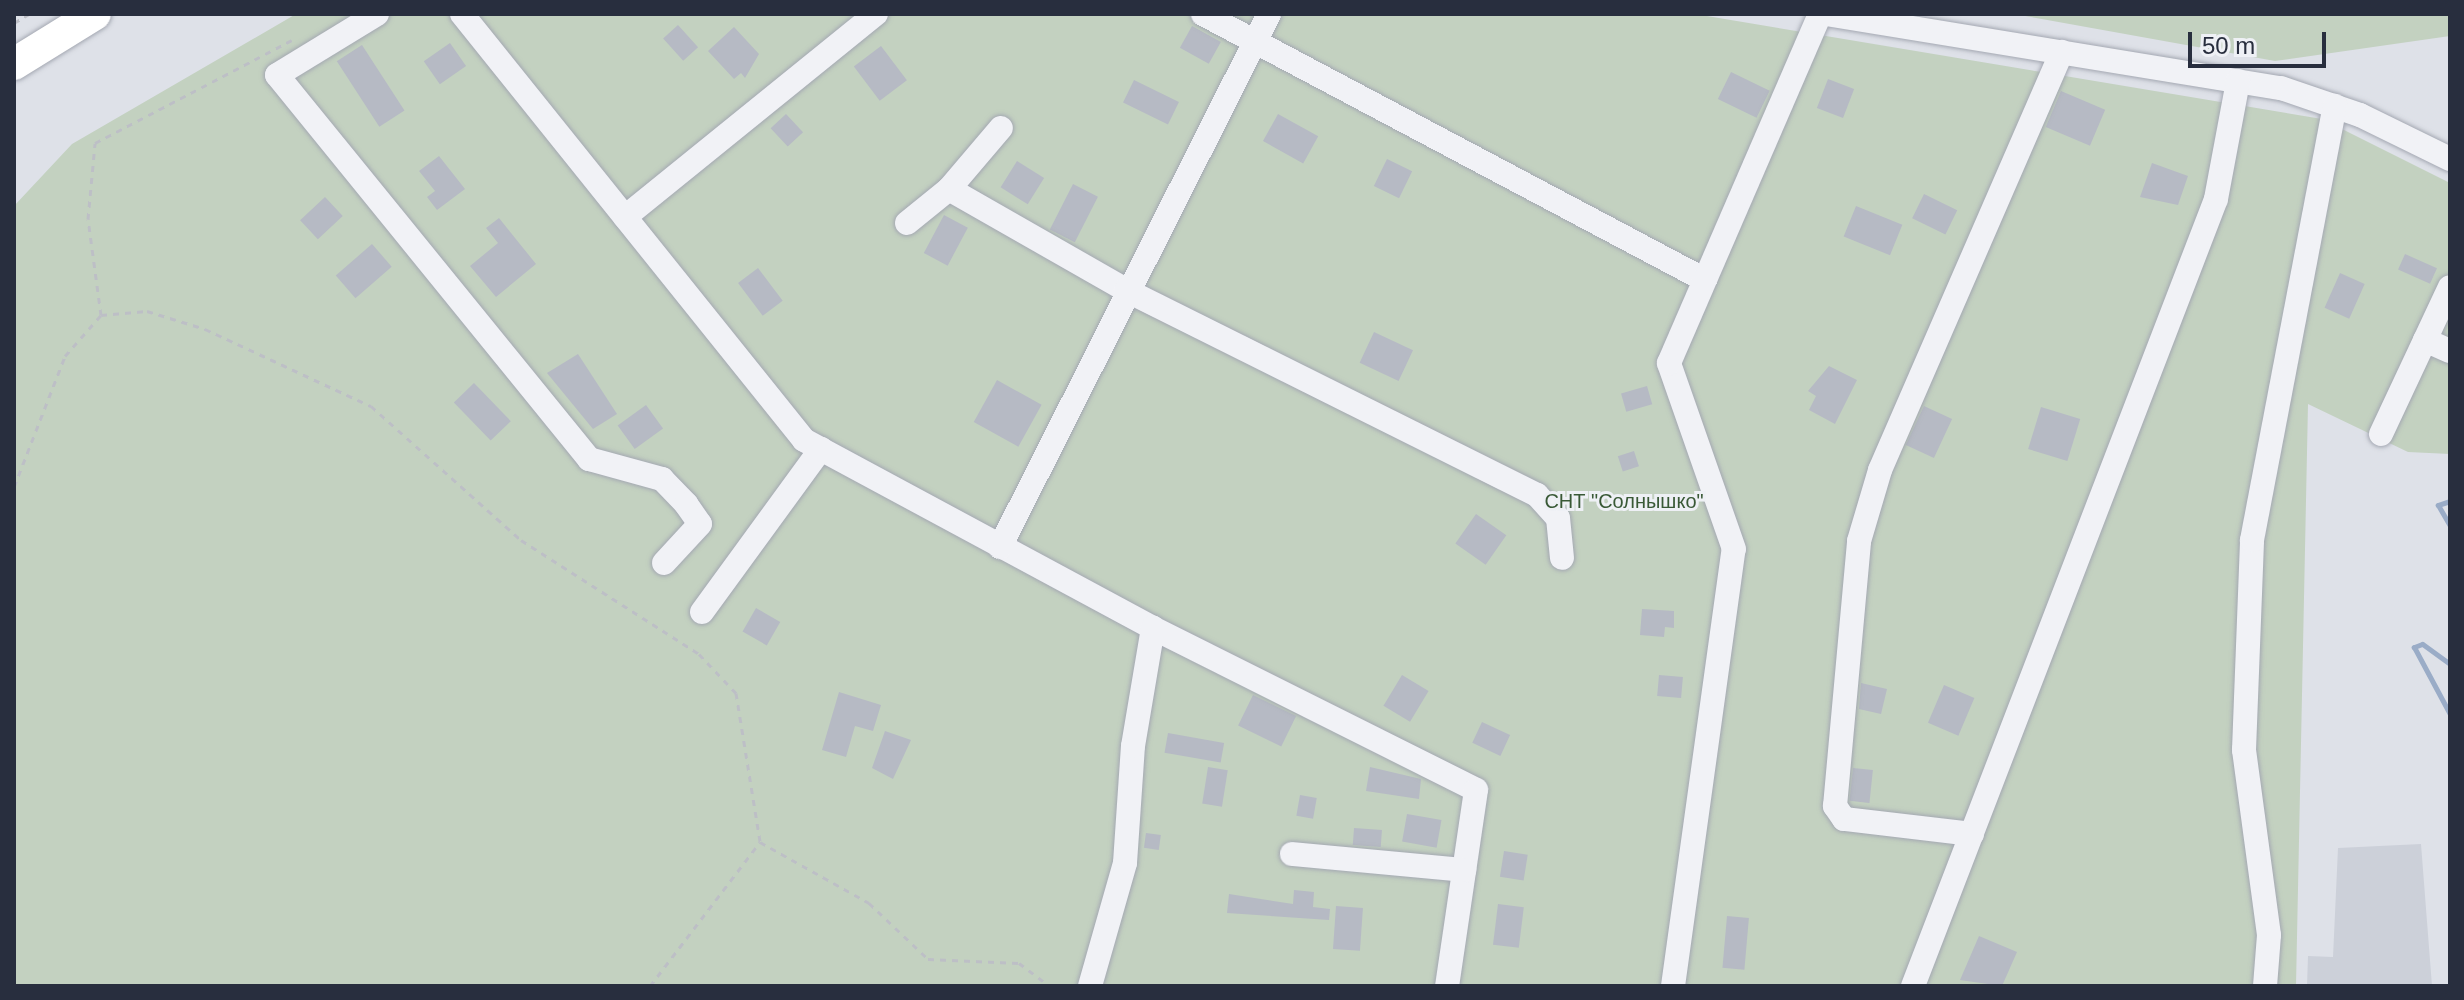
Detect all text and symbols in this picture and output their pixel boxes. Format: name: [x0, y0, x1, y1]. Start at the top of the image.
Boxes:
scale bar: [2192, 16, 2330, 66]
text: 50 m: [2202, 32, 2255, 59]
park label: СНТ "Солнышко": [1544, 489, 1704, 513]

